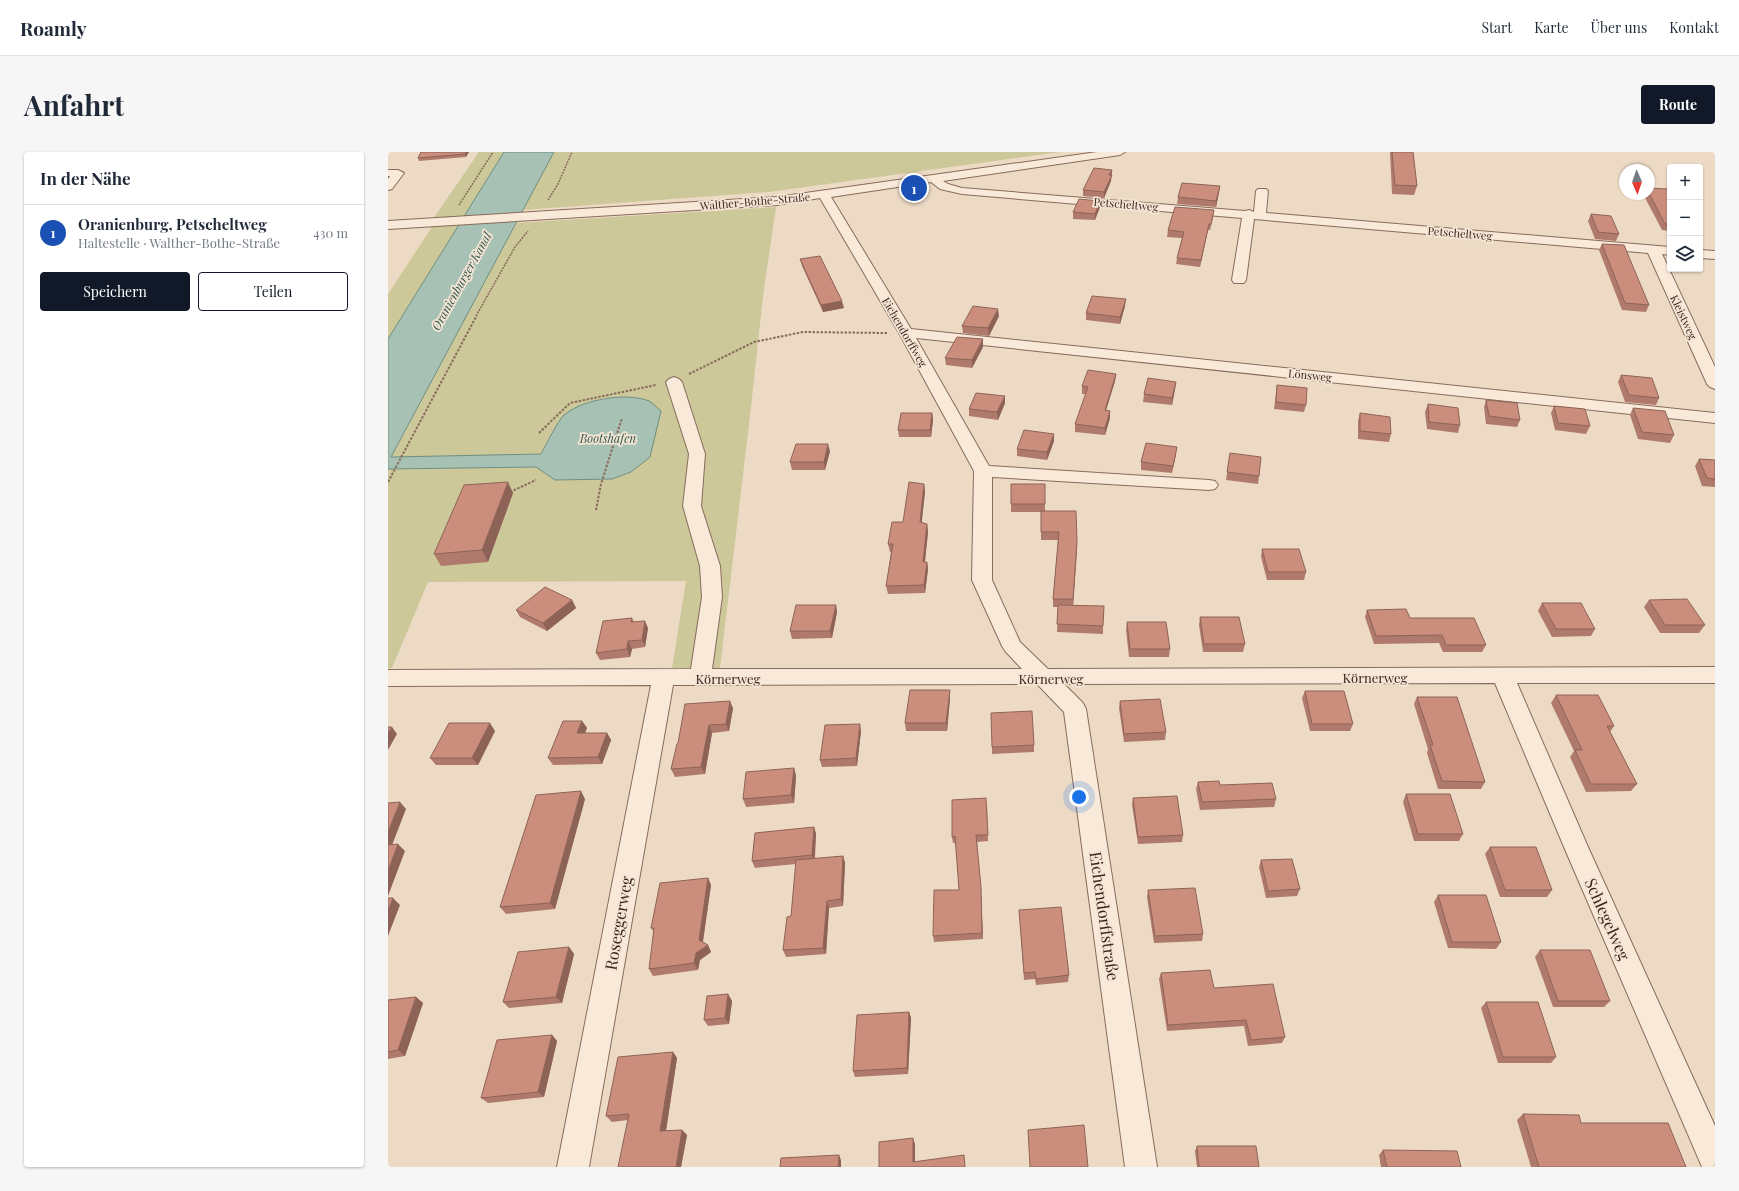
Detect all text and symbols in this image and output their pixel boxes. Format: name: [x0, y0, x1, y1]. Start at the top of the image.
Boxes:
text: Roamly: [20, 15, 87, 41]
text: Start: [1481, 18, 1512, 37]
text: Karte: [1534, 18, 1569, 37]
text: Über uns: [1591, 18, 1647, 37]
text: Kontakt: [1669, 18, 1719, 37]
button: Route: [1641, 85, 1715, 124]
text: Anfahrt: [24, 86, 124, 123]
north arrow: [1619, 164, 1655, 200]
map controls: [1667, 164, 1703, 272]
button: +: [1667, 164, 1703, 200]
text: In der Nähe: [40, 167, 131, 189]
pin: 1: [901, 173, 927, 203]
street label: Walther-Bothe-Straße: [698, 189, 811, 213]
street label: Petscheltweg: [1093, 194, 1159, 214]
button: −: [1667, 200, 1703, 236]
text: Oranienburg, Petscheltweg: [78, 214, 267, 234]
street label: Petscheltweg: [1427, 223, 1493, 243]
text: 1: [51, 224, 55, 241]
text: 430 m: [313, 224, 348, 241]
water label: Oranienburger Kanal: [427, 228, 495, 333]
text: Haltestelle · Walther-Bothe-Straße: [78, 234, 280, 251]
button: layers: [1667, 236, 1703, 272]
button: Speichern: [40, 272, 190, 311]
button: Teilen: [198, 272, 348, 311]
street label: Kleistweg: [1667, 292, 1701, 342]
street label: Eichendorffweg: [879, 294, 931, 370]
street label: Lönsweg: [1287, 365, 1333, 385]
water label: Bootshafen: [579, 430, 636, 446]
street label: Körnerweg: [1343, 669, 1408, 686]
street label: Körnerweg: [696, 670, 761, 687]
street label: Körnerweg: [1019, 670, 1084, 687]
your location: [1069, 787, 1089, 807]
street label: Eichendorffstraße: [1086, 850, 1124, 982]
street label: Roseggerweg: [599, 874, 637, 972]
street label: Schlegelweg: [1581, 875, 1636, 964]

